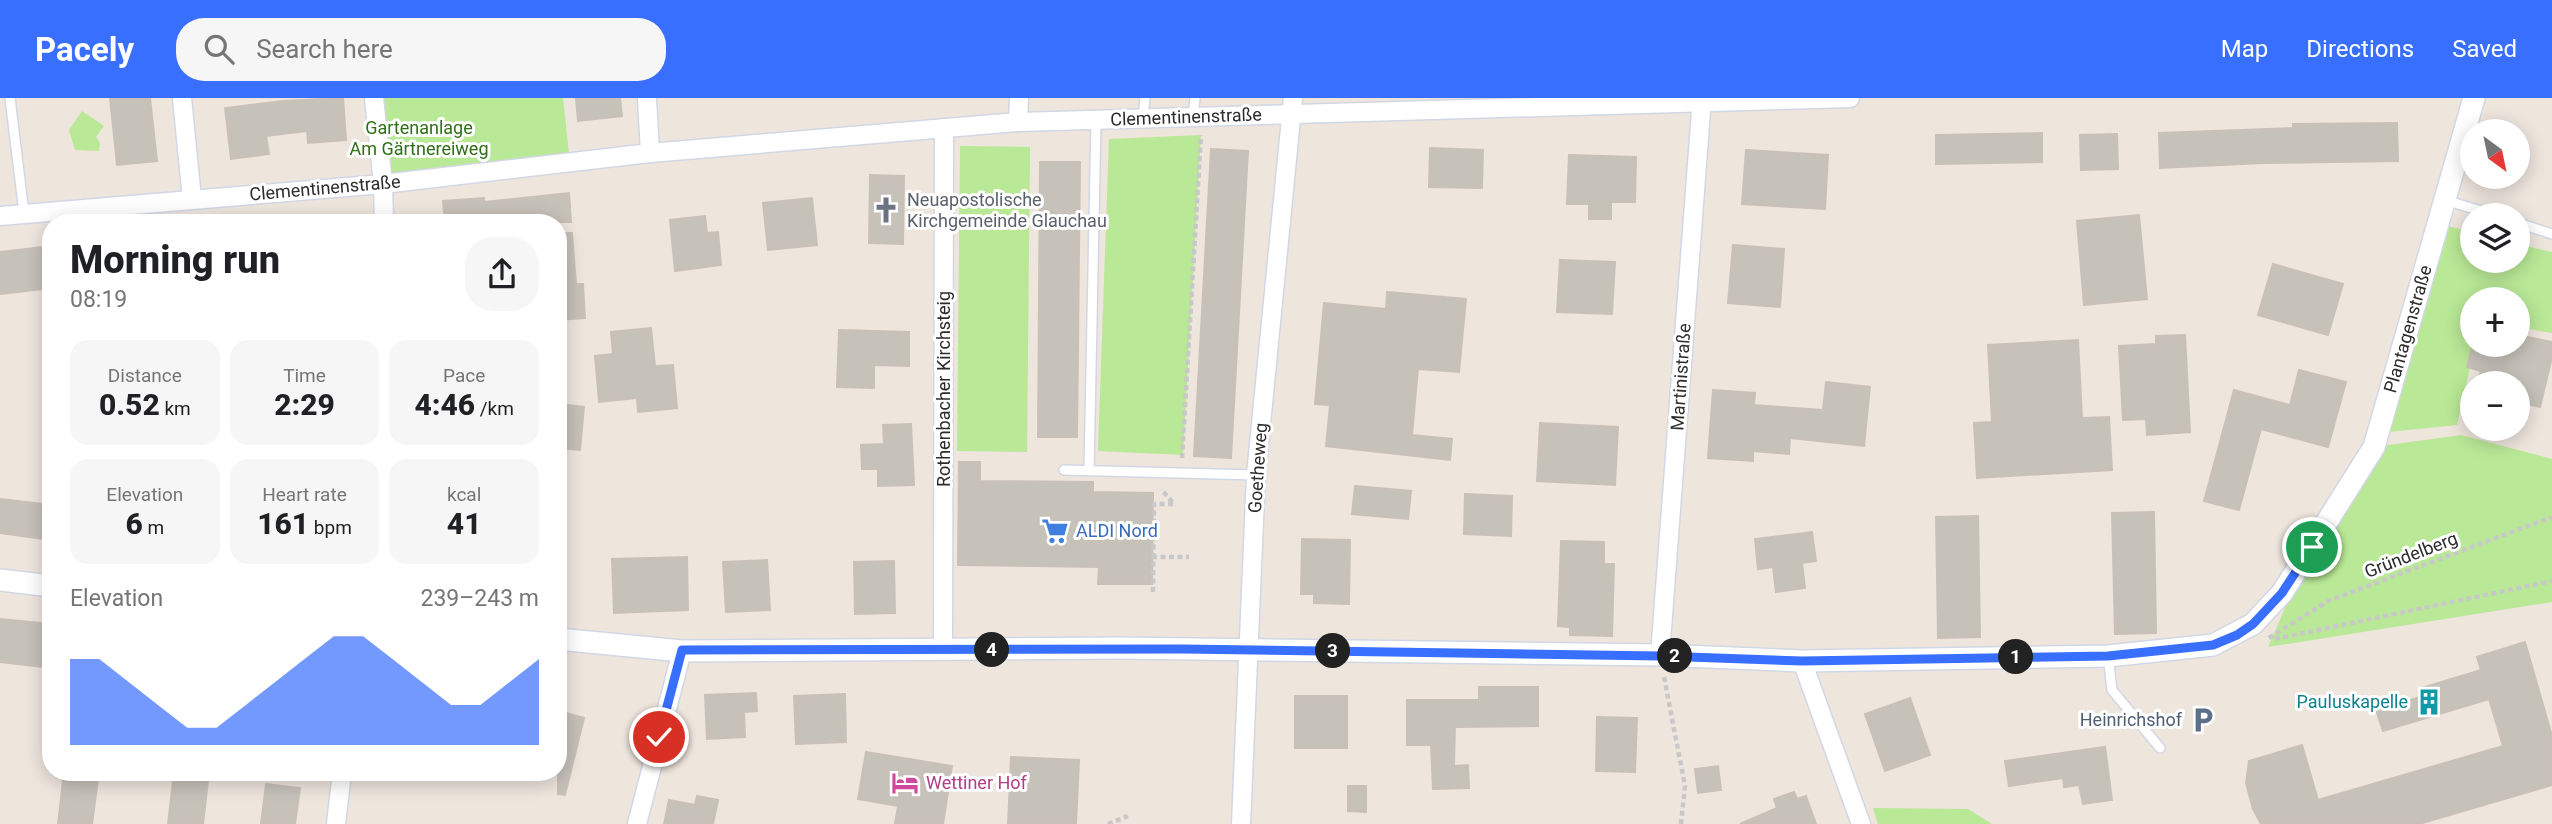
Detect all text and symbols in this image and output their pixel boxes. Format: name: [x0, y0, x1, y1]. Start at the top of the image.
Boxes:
search box: [176, 18, 666, 81]
text: Pacely: [35, 30, 134, 69]
icon: search: [200, 30, 238, 68]
text: Search here: [256, 34, 393, 64]
text: Map: [2221, 35, 2268, 63]
text: Directions: [2306, 35, 2414, 63]
text: Saved: [2452, 35, 2517, 63]
street label: Clementinenstraße: [1110, 103, 1262, 130]
park label: Gartenanlage Am Gärtnereiweg: [350, 117, 489, 159]
north arrow: [2460, 119, 2530, 189]
map controls: [2460, 119, 2530, 441]
street label: Clementinenstraße: [249, 170, 401, 205]
place label: Neuapostolische Kirchgemeinde Glauchau: [907, 189, 1107, 231]
church icon: Neuapostolische Kirchgemeinde Glauchau: [871, 195, 901, 225]
button: layers: [2460, 203, 2530, 273]
button: share: [465, 237, 539, 311]
text: Morning run: [70, 238, 280, 282]
street label: Plantagenstraße: [2379, 263, 2436, 395]
text: 08:19: [70, 286, 127, 313]
button: +: [2460, 287, 2530, 357]
street label: Rothenbacher Kirchsteig: [933, 291, 954, 487]
street label: Martinistraße: [1666, 323, 1695, 431]
text: Distance: [108, 364, 182, 387]
text: Time: [283, 364, 326, 387]
text: Pace: [443, 364, 485, 387]
button: −: [2460, 371, 2530, 441]
text: 0.52: [99, 387, 160, 422]
text: 2:29: [274, 387, 335, 422]
text: 4:46: [414, 387, 475, 422]
text: km: [160, 397, 191, 420]
text: /km: [475, 397, 514, 420]
street label: Goetheweg: [1244, 422, 1271, 514]
text: Elevation: [106, 483, 183, 506]
text: Heart rate: [262, 483, 347, 506]
text: kcal: [447, 483, 481, 506]
text: 6: [125, 506, 143, 541]
text: 161: [257, 506, 309, 541]
text: 41: [447, 506, 481, 541]
text: m: [143, 516, 164, 539]
text: bpm: [309, 516, 352, 539]
supermarket icon: ALDI Nord: [1040, 516, 1070, 546]
pin: [2282, 517, 2342, 577]
place label: ALDI Nord: [1076, 520, 1158, 541]
street label: Gründelberg: [2361, 527, 2460, 582]
icon: arrive: [2293, 528, 2331, 566]
text: Elevation: [70, 585, 163, 612]
text: 239–243 m: [420, 585, 539, 612]
pin: 4: [974, 632, 1010, 668]
pin: 3: [1316, 634, 1350, 668]
text: 4: [986, 638, 997, 661]
pin: 2: [1658, 638, 1692, 674]
text: 3: [1327, 639, 1338, 662]
pin: 1: [1998, 640, 2034, 674]
text: 2: [1669, 644, 1680, 667]
text: 1: [2010, 645, 2021, 668]
building icon: Pauluskapelle: [2414, 687, 2444, 717]
place label: Pauluskapelle: [2297, 691, 2408, 712]
parking icon: Heinrichshof: [2188, 705, 2218, 735]
pin: [629, 707, 689, 767]
place label: Heinrichshof: [2080, 709, 2183, 730]
icon: check: [640, 718, 678, 756]
hotel icon: Wettiner Hof: [890, 768, 920, 798]
place label: Wettiner Hof: [926, 772, 1028, 793]

